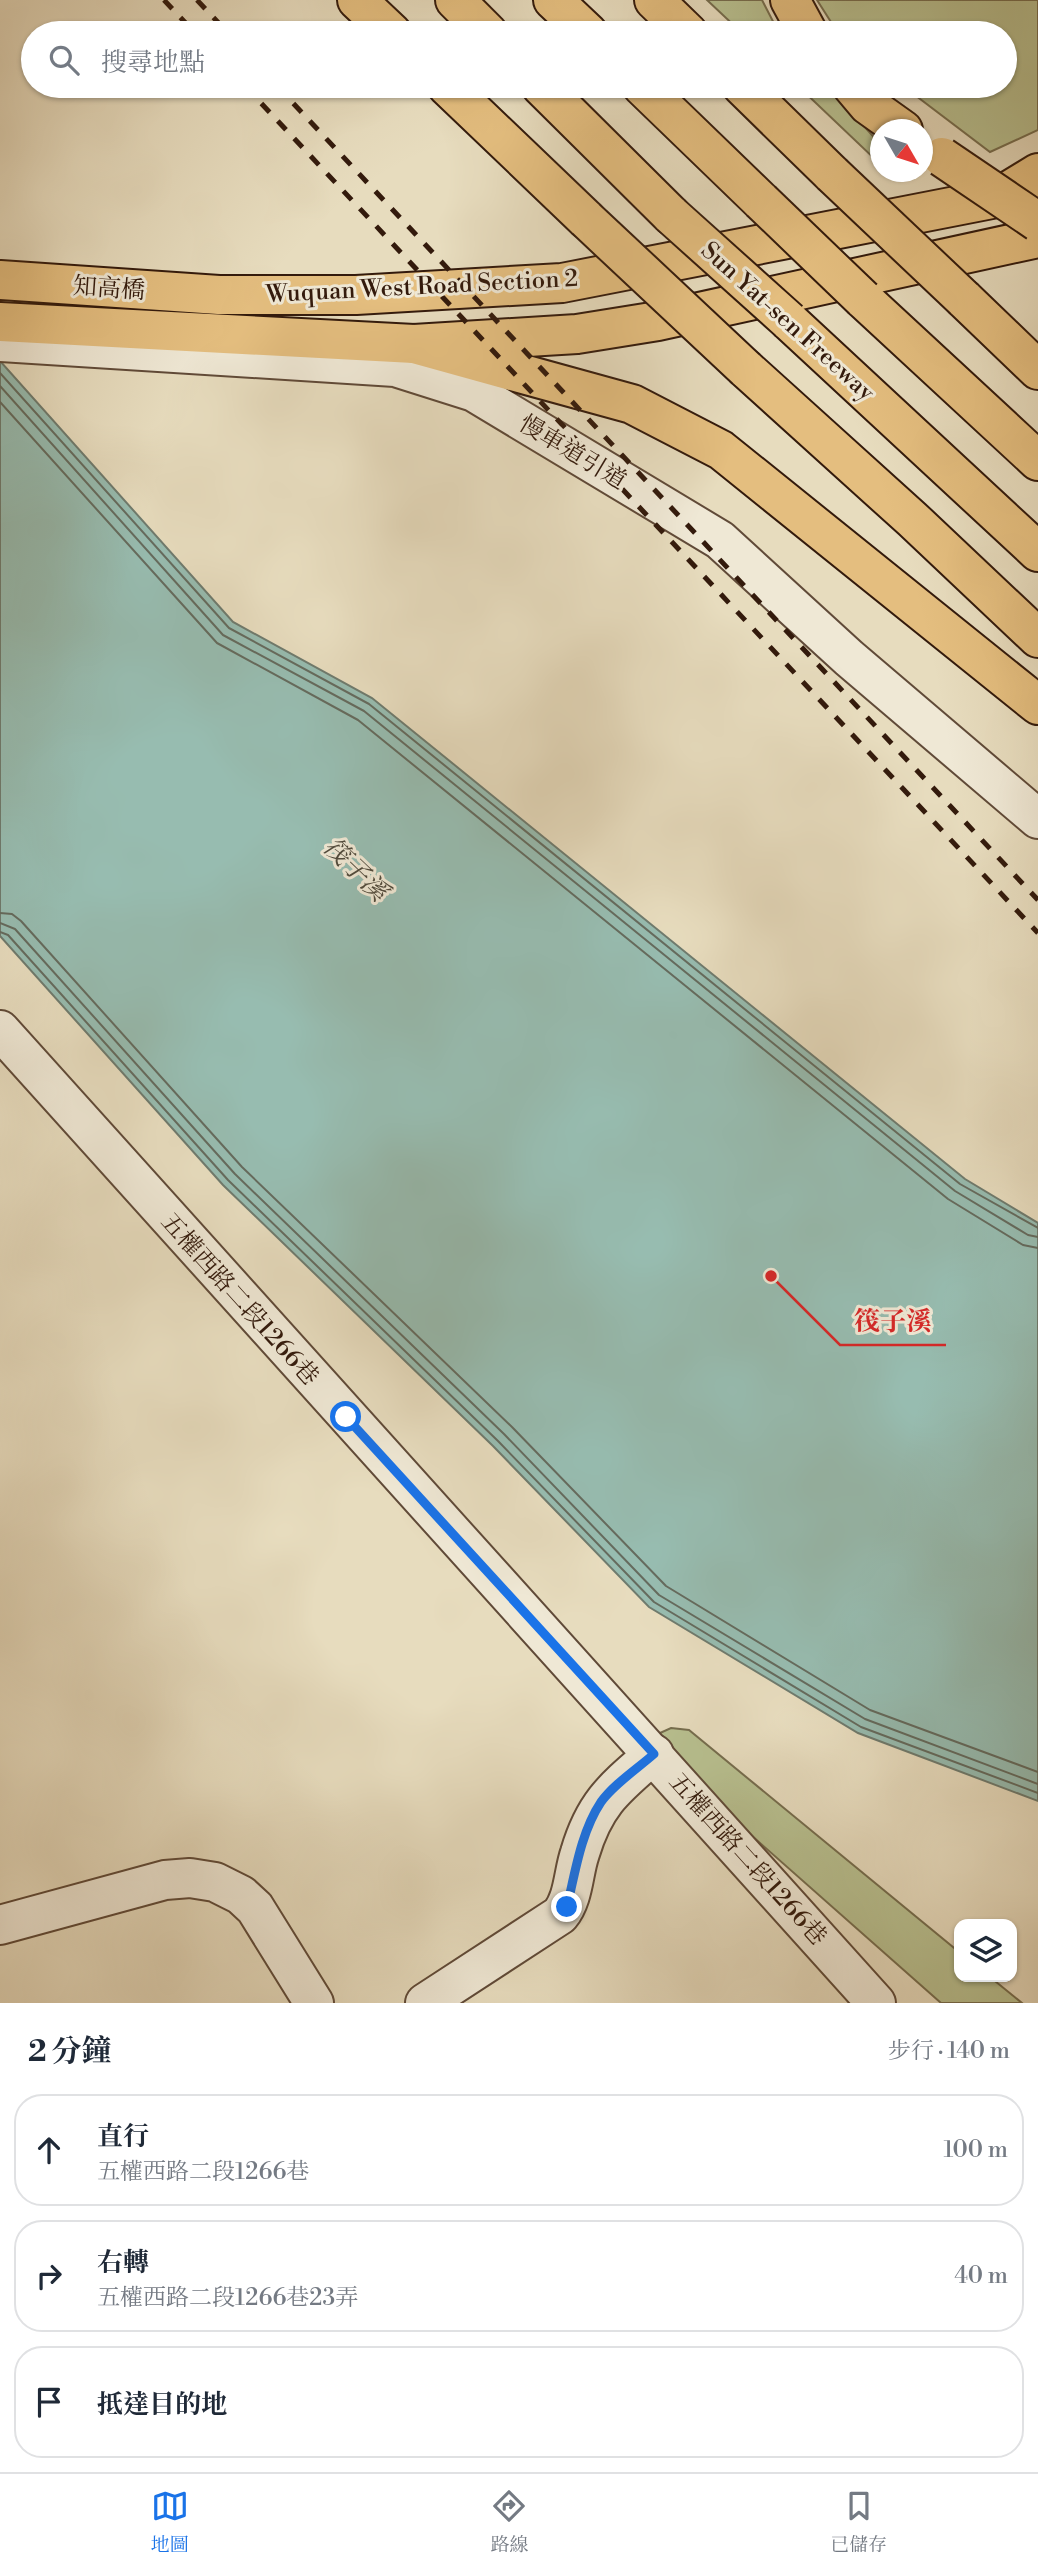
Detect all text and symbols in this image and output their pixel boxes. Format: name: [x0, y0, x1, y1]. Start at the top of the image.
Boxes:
search box: [21, 21, 1017, 98]
icon: search: [45, 41, 83, 79]
text: 搜尋地點: [101, 47, 205, 79]
north arrow: [870, 119, 933, 182]
street label: Sun Yat-sen Freeway: [694, 236, 881, 408]
street label: Wuquan West Road Section 2: [264, 264, 579, 310]
street label: 知高橋: [72, 272, 146, 306]
street label: 慢車道引道: [513, 409, 632, 497]
water label: 筏子溪: [316, 831, 397, 910]
street label: 五權西路二段1266巷: [154, 1207, 325, 1392]
callout: 筏子溪: [840, 1298, 946, 1345]
text: 筏子溪: [854, 1306, 932, 1338]
route start: [330, 1401, 361, 1432]
street label: 五權西路二段1266巷: [662, 1767, 833, 1952]
route end: [551, 1891, 582, 1922]
map controls: [954, 1919, 1017, 1982]
button: layers: [954, 1919, 1017, 1982]
text: 2 分鐘: [28, 2033, 112, 2071]
text: 步行 · 140 m: [888, 2037, 1010, 2065]
text: 直行: [97, 2121, 149, 2153]
icon: ahead: [30, 2131, 68, 2169]
text: 100 m: [943, 2136, 1008, 2164]
text: 五權西路二段1266巷: [97, 2158, 309, 2186]
text: 右轉: [97, 2247, 149, 2279]
icon: right: [30, 2257, 68, 2295]
text: 40 m: [954, 2262, 1008, 2290]
text: 五權西路二段1266巷23弄: [97, 2284, 358, 2312]
icon: arrive: [30, 2383, 68, 2421]
text: 抵達目的地: [97, 2389, 227, 2421]
tab: 地圖: [151, 2487, 189, 2557]
tab: 路線: [490, 2487, 528, 2557]
tab: 已儲存: [830, 2487, 887, 2557]

